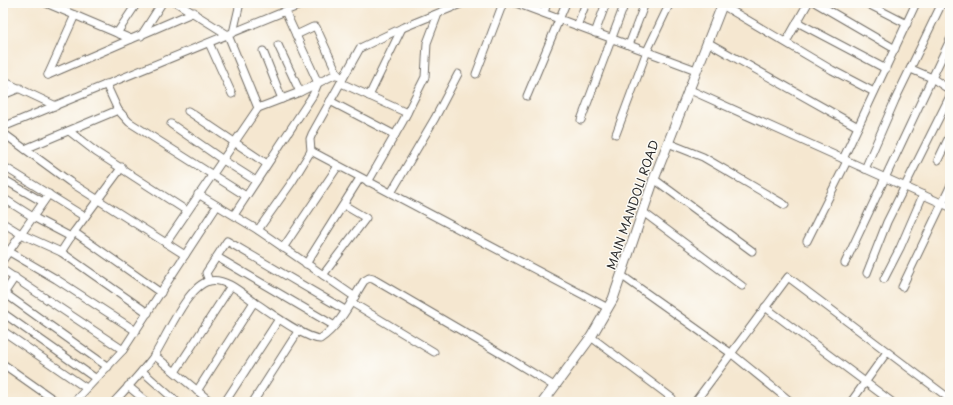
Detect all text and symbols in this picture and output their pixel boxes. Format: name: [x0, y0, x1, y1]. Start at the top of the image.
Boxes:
street label: MAIN MANDOLI ROAD: [601, 138, 663, 272]

